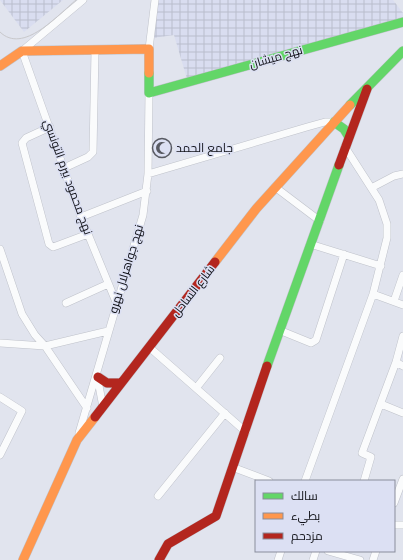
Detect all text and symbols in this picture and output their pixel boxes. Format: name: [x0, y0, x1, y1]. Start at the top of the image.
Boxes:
street label: نهج ميشان: [247, 42, 305, 72]
street label: نهج محمود بيرم التونسي: [38, 117, 96, 238]
mosque icon: جامع الحمد: [151, 137, 173, 159]
place label: جامع الحمد: [176, 140, 233, 156]
street label: نهج جواهرلال نهرو: [105, 223, 147, 315]
street label: شارع الساحل: [168, 262, 218, 320]
legend: [255, 480, 395, 552]
text: سالك: [291, 488, 318, 504]
text: بطيء: [291, 508, 320, 526]
text: مزدحم: [291, 528, 323, 544]

